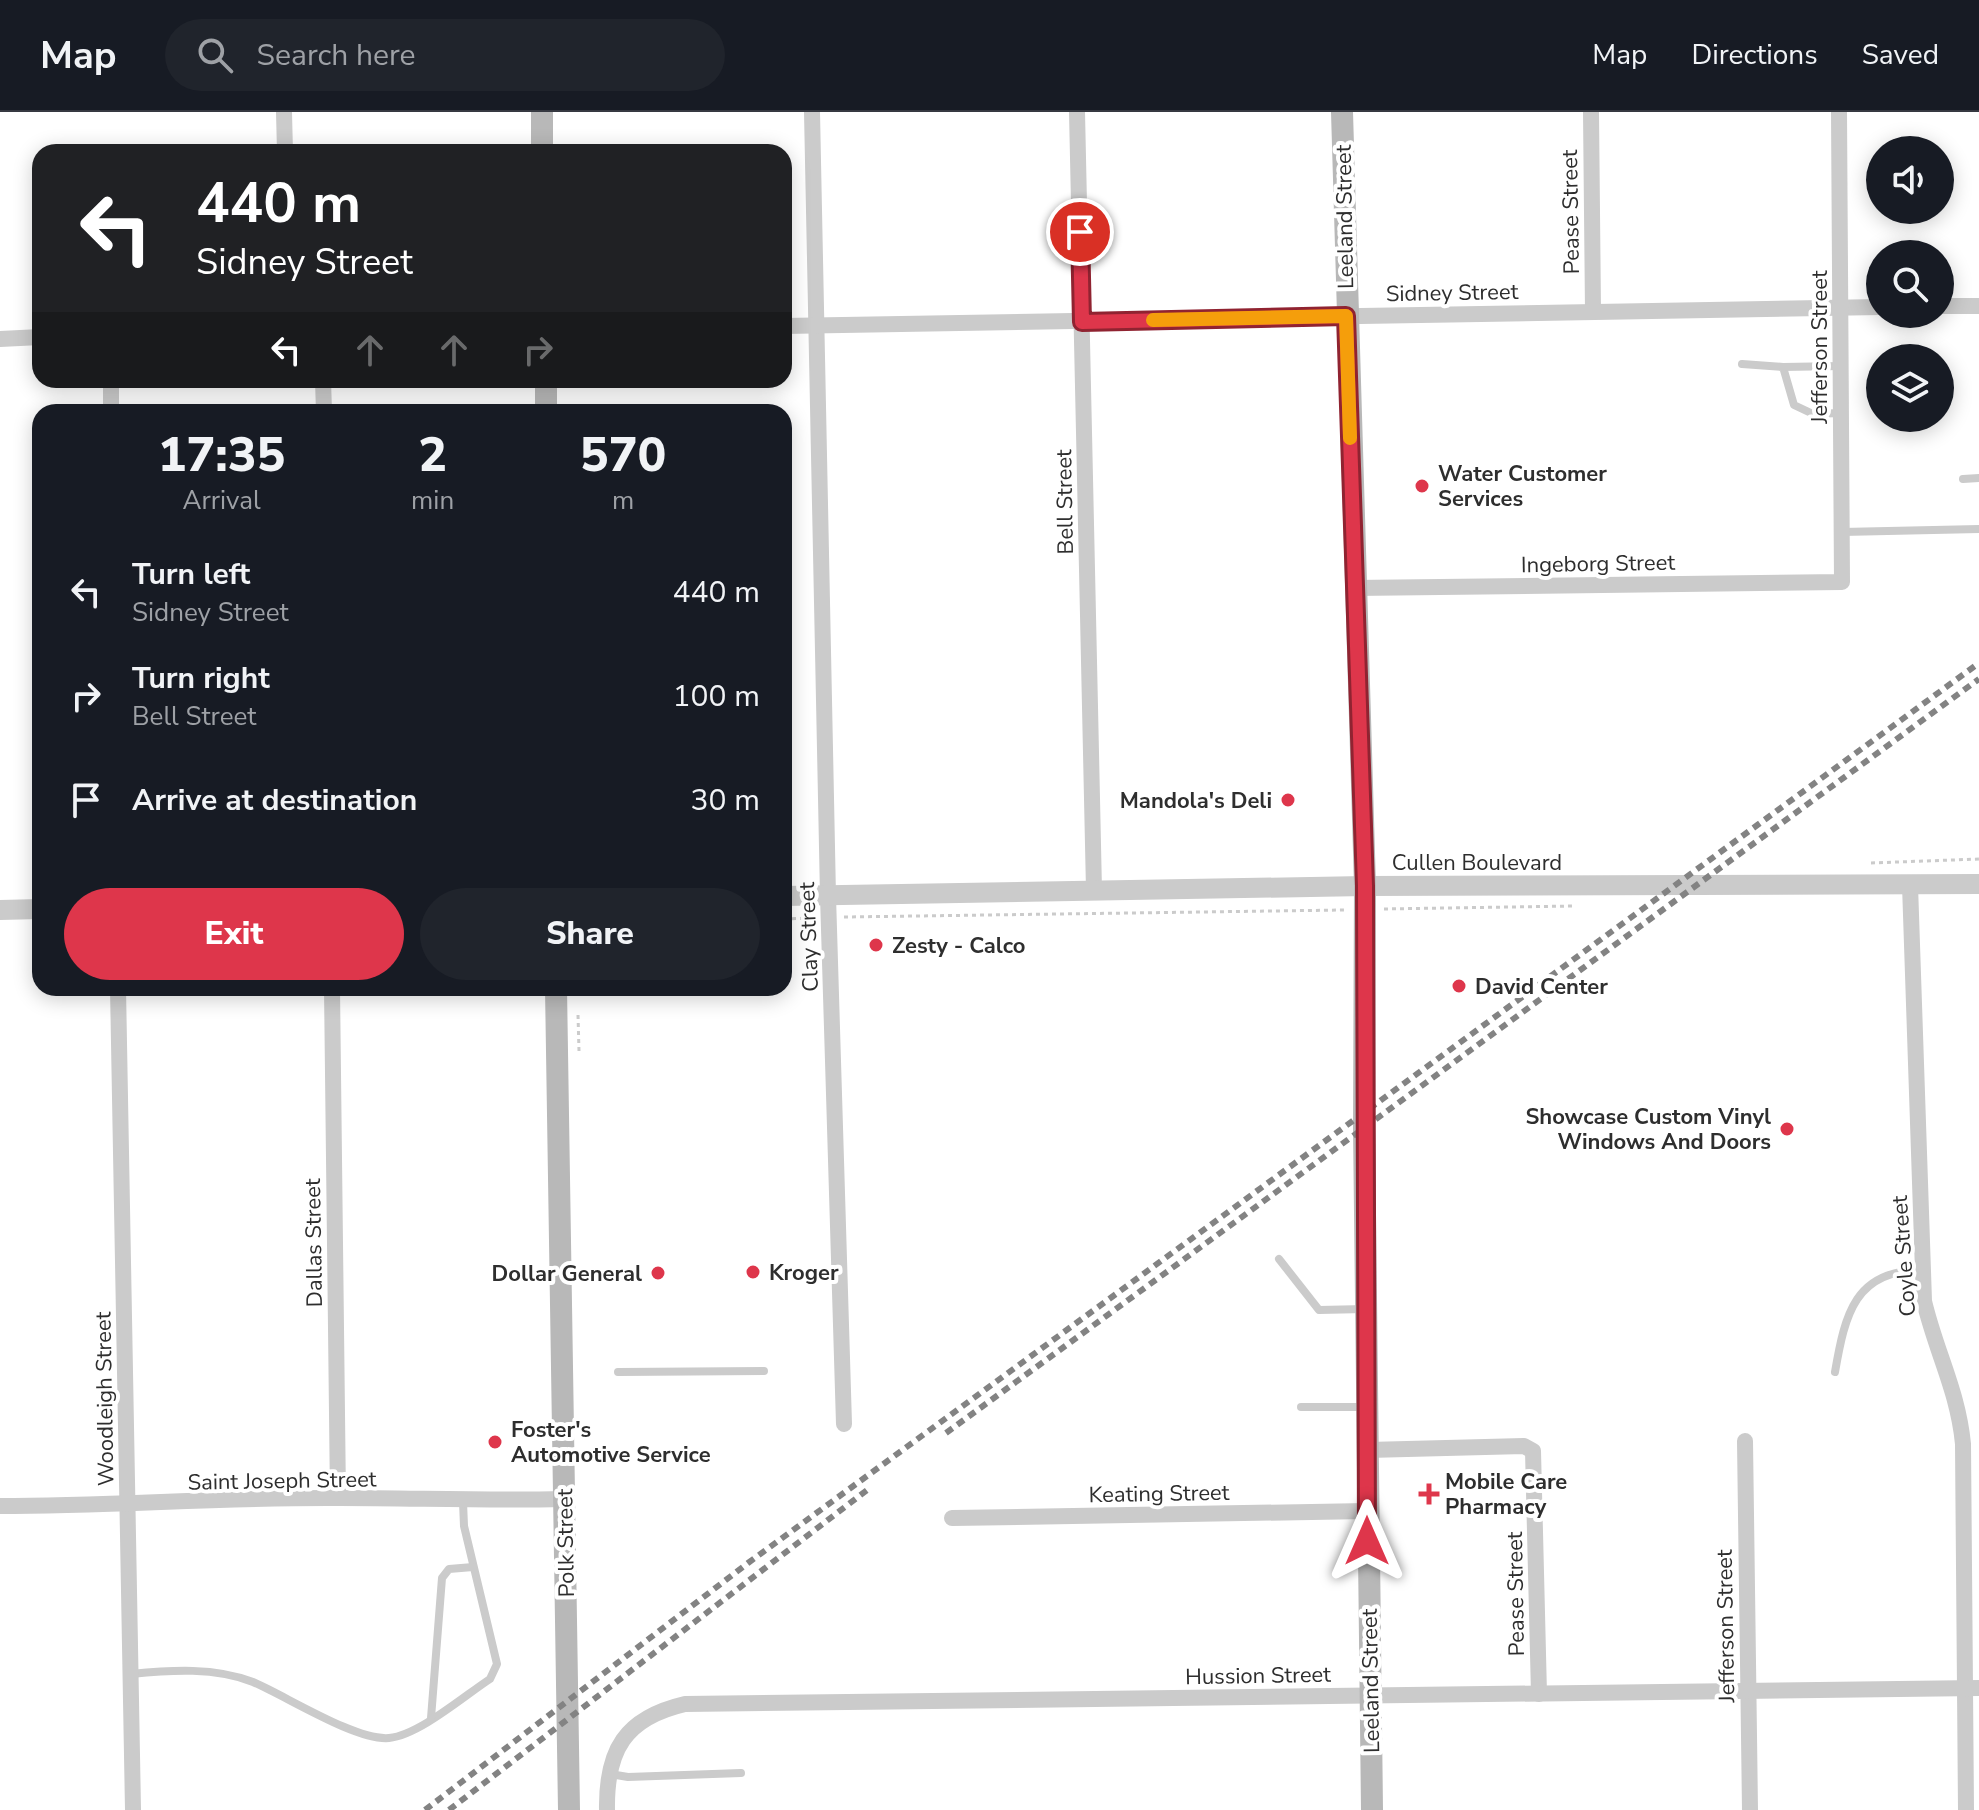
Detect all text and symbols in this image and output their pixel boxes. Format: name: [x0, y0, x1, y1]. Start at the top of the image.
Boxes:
search box: [165, 19, 725, 91]
text: Map: [40, 30, 117, 81]
icon: search: [193, 33, 237, 77]
text: Search here: [257, 35, 416, 76]
text: Map: [1592, 36, 1647, 74]
text: Directions: [1691, 36, 1818, 74]
text: Saved: [1862, 36, 1939, 74]
map controls: [1866, 136, 1954, 432]
button: sound: [1866, 136, 1954, 224]
street label: Leeland Street: [1329, 144, 1361, 289]
street label: Pease Street: [1555, 149, 1587, 275]
text: 440 m: [196, 165, 361, 242]
icon: left: [64, 176, 168, 280]
pin: [1046, 198, 1114, 266]
icon: arrive: [1058, 210, 1102, 254]
text: Sidney Street: [196, 238, 413, 287]
button: search: [1866, 240, 1954, 328]
street label: Jefferson Street: [1805, 270, 1835, 425]
street label: Sidney Street: [1386, 277, 1519, 309]
icon: left: [264, 328, 308, 372]
icon: ahead: [348, 328, 392, 372]
icon: ahead: [432, 328, 476, 372]
icon: right: [516, 328, 560, 372]
button: layers: [1866, 344, 1954, 432]
text: 17:35: [158, 422, 285, 488]
text: 2: [418, 422, 447, 488]
text: 570: [580, 422, 666, 488]
street label: Bell Street: [1049, 449, 1081, 555]
place label: Water Customer Services: [1438, 459, 1607, 514]
marker: Water Customer Services: [1413, 477, 1431, 495]
text: Arrival: [182, 483, 261, 518]
text: min: [411, 483, 454, 518]
text: m: [612, 483, 634, 518]
street label: Ingeborg Street: [1521, 548, 1676, 580]
text: Turn left: [132, 554, 250, 595]
icon: left: [64, 570, 108, 614]
text: 440 m: [673, 572, 760, 613]
text: Sidney Street: [132, 595, 289, 630]
text: Turn right: [132, 658, 270, 699]
icon: right: [64, 674, 108, 718]
text: 100 m: [673, 676, 760, 717]
text: Bell Street: [132, 699, 256, 734]
icon: arrive: [64, 778, 108, 822]
text: Arrive at destination: [132, 780, 417, 821]
text: 30 m: [691, 780, 760, 821]
place label: Mandola's Deli: [1120, 786, 1272, 816]
marker: Mandola's Deli: [1279, 791, 1297, 809]
street label: Cullen Boulevard: [1392, 848, 1562, 878]
street label: Clay Street: [792, 881, 826, 992]
button: Exit: [64, 888, 404, 980]
button: Share: [420, 888, 760, 980]
place label: Zesty - Calco: [892, 931, 1025, 961]
marker: Zesty - Calco: [867, 936, 885, 954]
place label: David Center: [1475, 972, 1608, 1002]
marker: David Center: [1450, 977, 1468, 995]
place label: Showcase Custom Vinyl Windows And Doors: [1525, 1102, 1771, 1157]
marker: Showcase Custom Vinyl Windows And Doors: [1778, 1120, 1796, 1138]
street label: Dallas Street: [298, 1178, 330, 1308]
street label: Coyle Street: [1885, 1194, 1923, 1317]
place label: Kroger: [769, 1258, 839, 1288]
place label: Dollar General: [491, 1259, 642, 1289]
marker: Kroger: [744, 1263, 762, 1281]
marker: Dollar General: [649, 1264, 667, 1282]
street label: Woodleigh Street: [88, 1311, 122, 1486]
place label: Foster's Automotive Service: [511, 1415, 711, 1470]
marker: Foster's Automotive Service: [486, 1433, 504, 1451]
street label: Saint Joseph Street: [187, 1464, 377, 1498]
place label: Mobile Care Pharmacy: [1445, 1467, 1567, 1522]
street label: Keating Street: [1088, 1478, 1230, 1510]
marker: Mobile Care Pharmacy: [1420, 1485, 1438, 1503]
street label: Polk Street: [550, 1488, 582, 1598]
position arrow: [1325, 1499, 1409, 1583]
street label: Pease Street: [1500, 1531, 1532, 1657]
street label: Jefferson Street: [1710, 1549, 1742, 1704]
street label: Leeland Street: [1355, 1608, 1387, 1753]
street label: Hussion Street: [1185, 1660, 1331, 1692]

